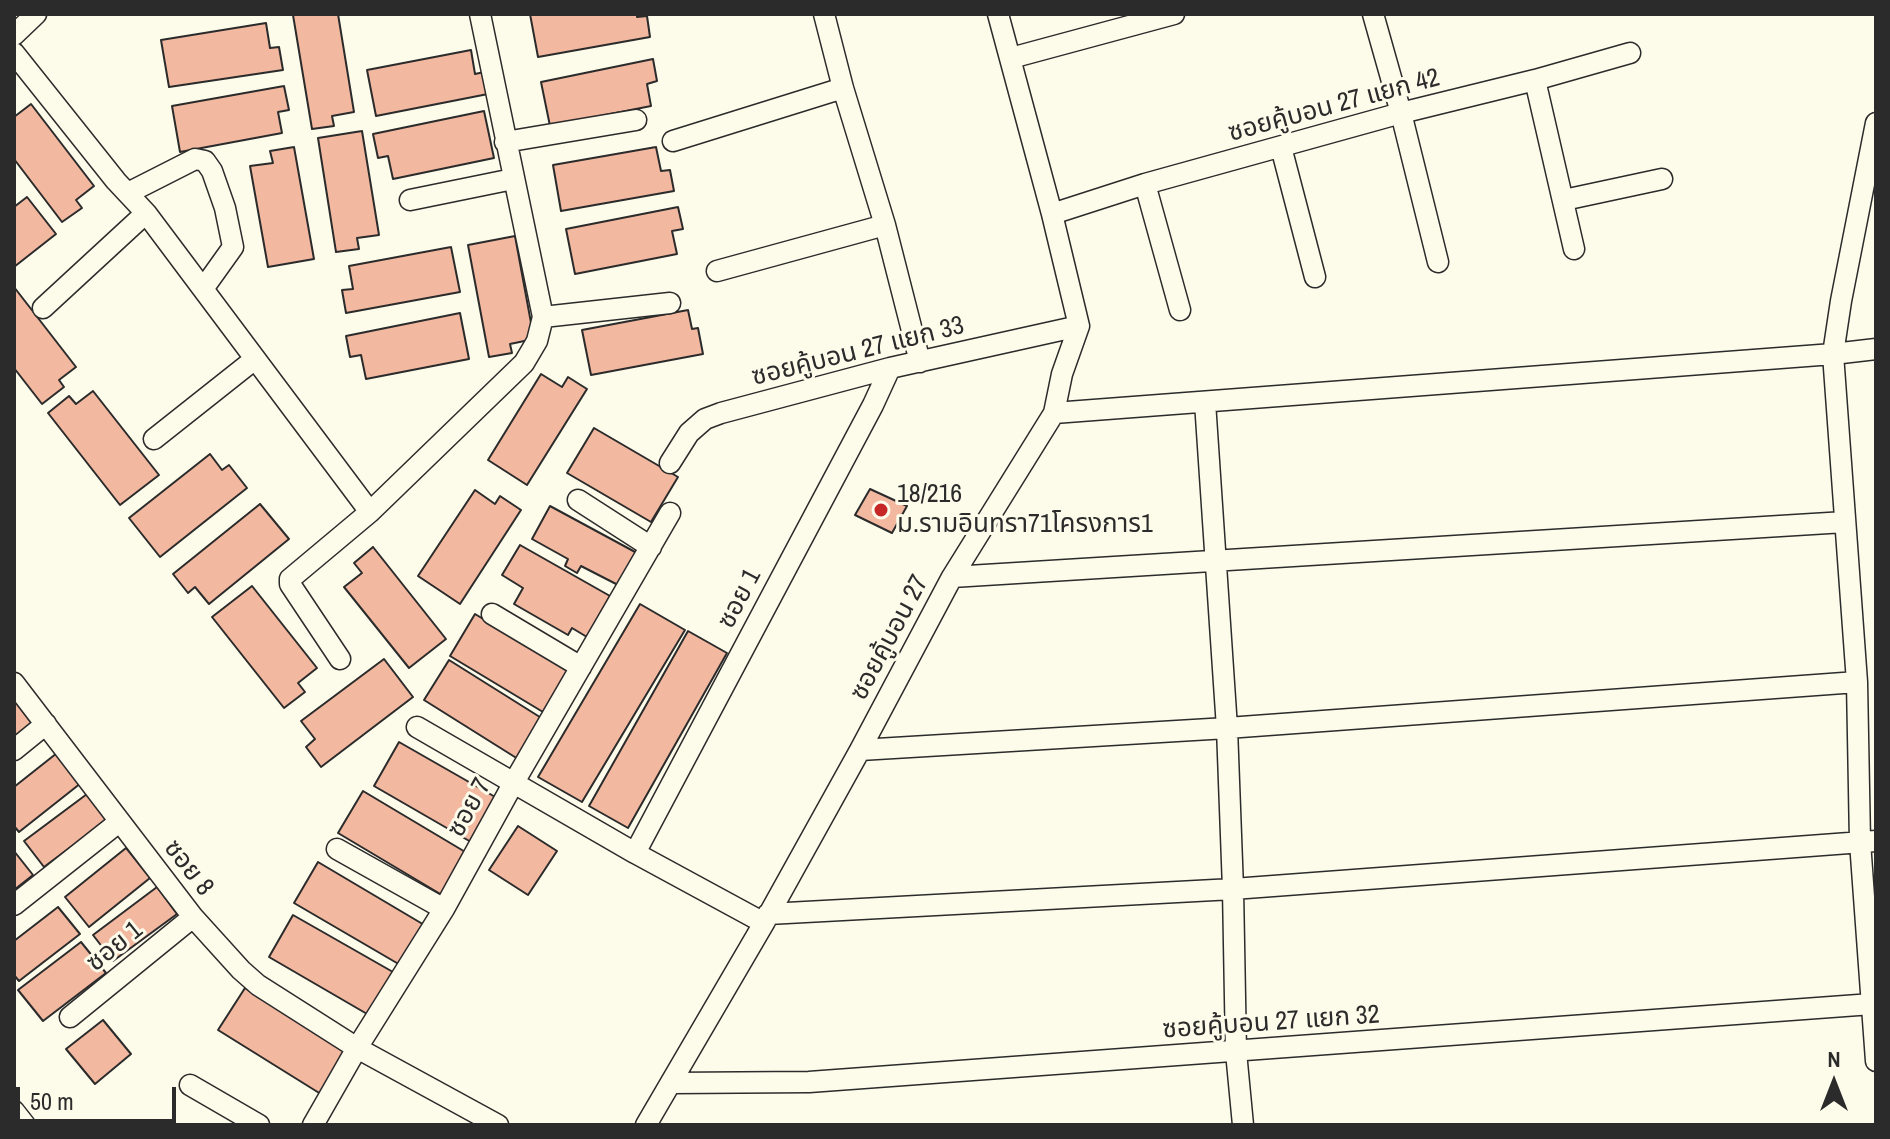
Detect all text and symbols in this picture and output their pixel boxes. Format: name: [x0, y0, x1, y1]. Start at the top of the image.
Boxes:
street label: ซอยคู้บอน 27 แยก 42: [1225, 63, 1443, 149]
street label: ซอยคู้บอน 27 แยก 33: [749, 311, 967, 393]
place label: 18/216 ม.รามอินทรา71โครงการ1: [897, 479, 1153, 540]
marker: 18/216 ม.รามอินทรา71โครงการ1: [872, 501, 890, 519]
street label: ซอย 1: [712, 564, 768, 634]
street label: ซอยคู้บอน 27: [844, 570, 936, 706]
street label: ซอย 7: [441, 773, 499, 843]
street label: ซอย 8: [156, 834, 220, 902]
street label: ซอย 1: [81, 915, 149, 979]
street label: ซอยคู้บอน 27 แยก 32: [1161, 1000, 1381, 1046]
north arrow: [1794, 1043, 1874, 1123]
text: N: [1827, 1044, 1841, 1074]
scale bar: [20, 1071, 180, 1121]
text: 50 m: [30, 1085, 74, 1117]

